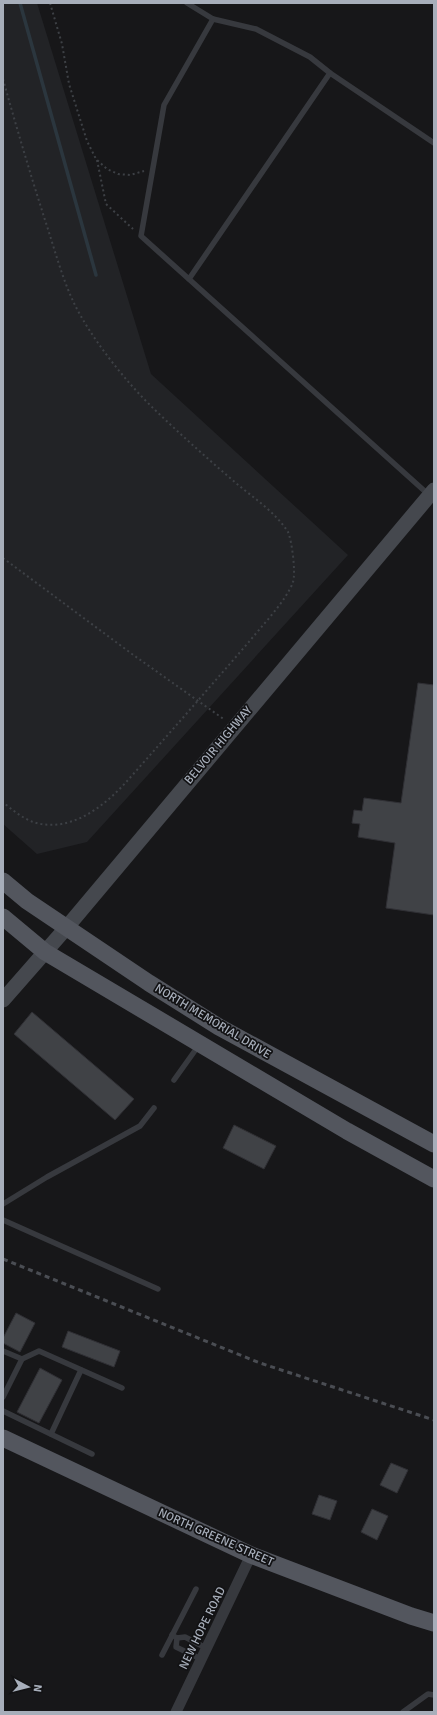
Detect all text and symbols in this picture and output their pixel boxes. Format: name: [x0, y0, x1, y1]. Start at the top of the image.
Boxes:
street label: BELVOIR HIGHWAY: [181, 703, 255, 787]
street label: NORTH MEMORIAL DRIVE: [152, 981, 274, 1062]
street label: NORTH GREENE STREET: [156, 1505, 276, 1570]
street label: NEW HOPE ROAD: [176, 1584, 229, 1672]
north arrow: [8, 1667, 48, 1707]
text: N: [31, 1684, 44, 1693]

